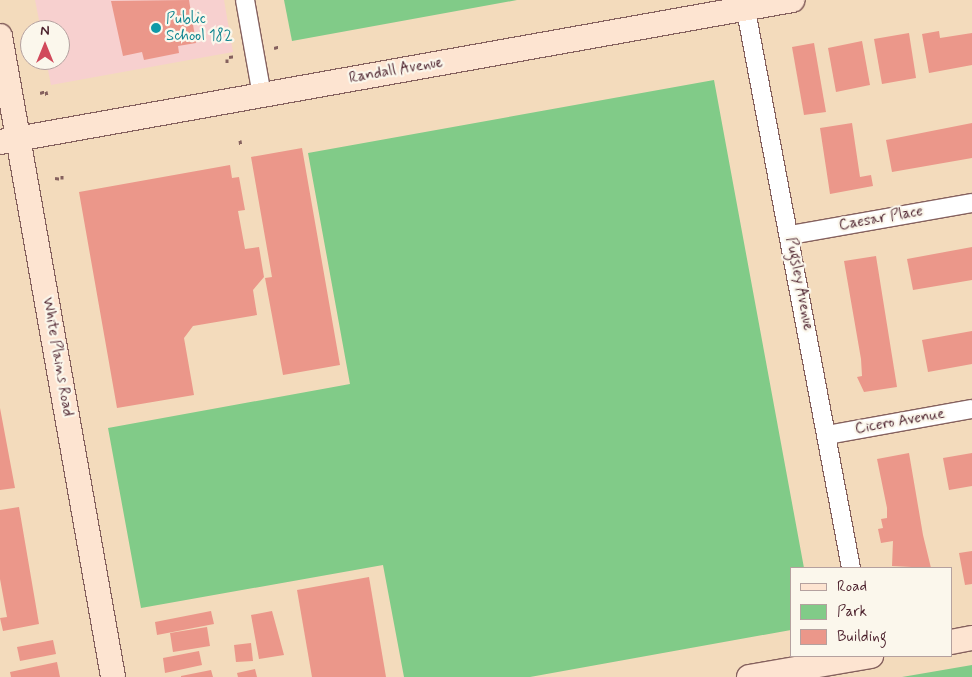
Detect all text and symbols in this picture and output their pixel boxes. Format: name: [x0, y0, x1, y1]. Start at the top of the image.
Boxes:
place label: Public School 182: [166, 10, 233, 45]
north arrow: [20, 20, 70, 70]
text: N: [40, 22, 50, 40]
marker: Public School 182: [150, 22, 162, 34]
street label: Randall Avenue: [346, 54, 446, 88]
street label: Caesar Place: [838, 203, 924, 235]
street label: Pugsley Avenue: [781, 234, 817, 334]
street label: White Plains Road: [38, 297, 76, 417]
street label: Cicero Avenue: [854, 405, 946, 439]
legend: [790, 567, 952, 657]
text: Road: [837, 577, 867, 597]
text: Park: [837, 602, 867, 622]
text: Building: [837, 627, 887, 647]

